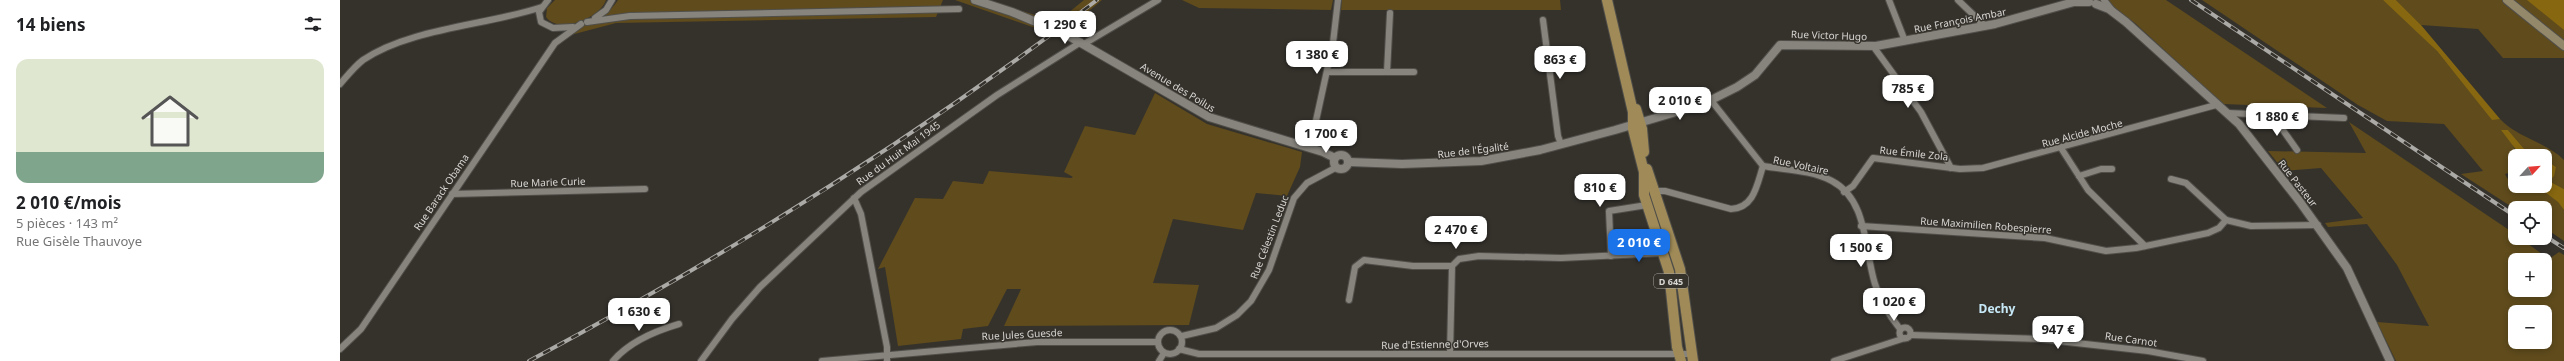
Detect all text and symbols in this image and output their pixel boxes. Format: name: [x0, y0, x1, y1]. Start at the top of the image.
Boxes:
street label: Rue François Ambar: [1913, 4, 2007, 36]
pin: 1 290 €: [1028, 11, 1102, 45]
text: 14 biens: [16, 13, 85, 36]
icon: filters: [302, 13, 324, 35]
text: 1 290 €: [1043, 15, 1087, 33]
street label: Rue Victor Hugo: [1791, 27, 1867, 43]
pin: 1 380 €: [1280, 41, 1354, 75]
text: 1 380 €: [1295, 45, 1339, 63]
pin: 863 €: [1532, 46, 1588, 80]
text: 863 €: [1543, 50, 1577, 68]
street label: Avenue des Poilus: [1138, 59, 1218, 115]
pin: 785 €: [1880, 75, 1936, 109]
text: 785 €: [1891, 79, 1925, 97]
icon: home: [134, 85, 206, 157]
pin: 2 010 €: [1643, 87, 1717, 121]
text: 2 010 €: [1658, 91, 1702, 109]
pin: 1 880 €: [2240, 103, 2314, 137]
text: 1 880 €: [2255, 107, 2299, 125]
street label: Rue Alcide Moche: [2040, 115, 2124, 151]
street label: Rue du Huit Mai 1945: [853, 118, 943, 188]
pin: 1 700 €: [1289, 120, 1363, 154]
text: 1 700 €: [1304, 124, 1348, 142]
street label: Rue de l'Égalité: [1437, 139, 1510, 161]
street label: Rue Émile Zola: [1879, 142, 1949, 164]
north arrow: [2508, 149, 2552, 193]
map controls: [2508, 149, 2552, 349]
street label: Rue Barack Obama: [410, 151, 472, 233]
street label: Rue Voltaire: [1772, 152, 1830, 178]
street label: Rue Pasteur: [2275, 156, 2321, 210]
street label: Rue Marie Curie: [510, 174, 586, 190]
pin: 810 €: [1572, 174, 1628, 208]
text: 810 €: [1583, 178, 1617, 196]
text: 2 010 €/mois: [16, 191, 121, 214]
street label: Rue Célestin Leduc: [1247, 193, 1291, 281]
button: locate: [2508, 201, 2552, 245]
street label: Rue Maximilien Robespierre: [1920, 213, 2052, 237]
text: 5 pièces · 143 m²: [16, 214, 118, 232]
pin: 2 470 €: [1419, 216, 1493, 250]
text: 2 470 €: [1434, 220, 1478, 238]
pin: 2 010 €: [1602, 229, 1676, 263]
text: Rue Gisèle Thauvoye: [16, 232, 142, 250]
text: 2 010 €: [1617, 233, 1661, 251]
pin: 1 500 €: [1824, 234, 1898, 268]
text: 1 500 €: [1839, 238, 1883, 256]
button: +: [2508, 253, 2552, 297]
road number: D 645: [1654, 274, 1688, 288]
pin: 1 020 €: [1857, 288, 1931, 322]
text: 1 020 €: [1872, 292, 1916, 310]
pin: 1 630 €: [602, 298, 676, 332]
district label: Dechy: [1979, 300, 2016, 317]
text: 1 630 €: [617, 302, 661, 320]
button: −: [2508, 305, 2552, 349]
pin: 947 €: [2030, 316, 2086, 350]
text: 947 €: [2041, 320, 2075, 338]
street label: Rue Jules Guesde: [981, 325, 1063, 343]
street label: Rue Carnot: [2104, 328, 2158, 350]
street label: Rue d'Estienne d'Orves: [1381, 336, 1489, 352]

